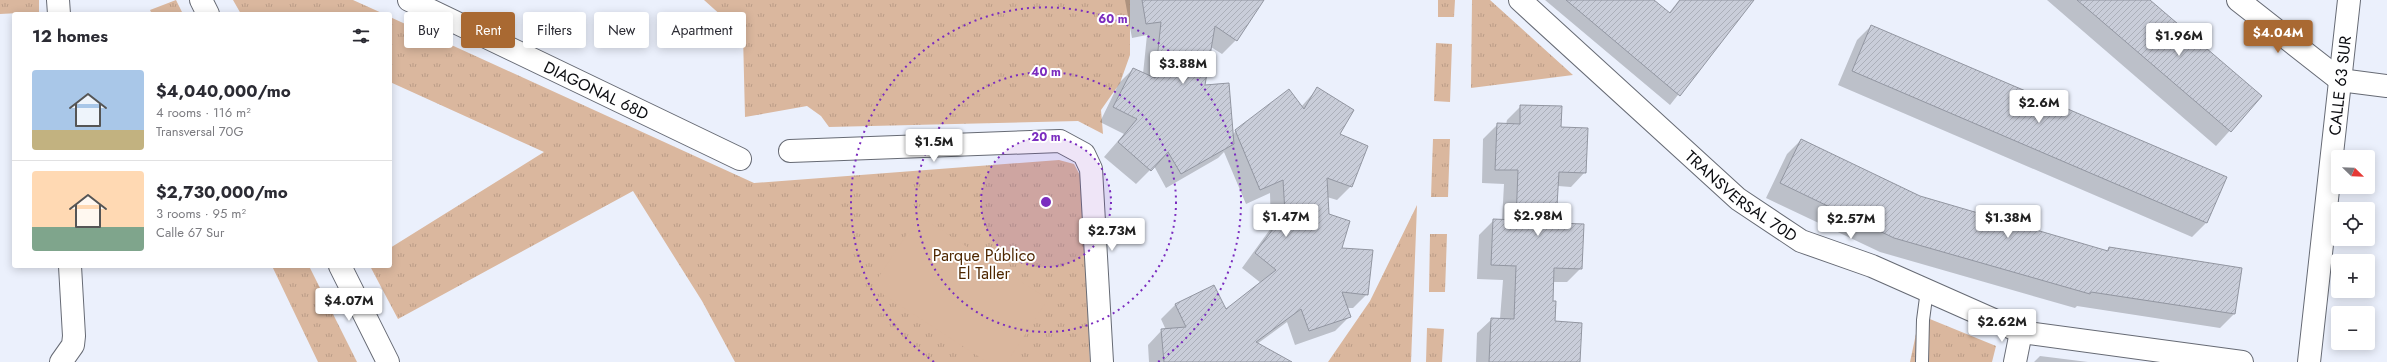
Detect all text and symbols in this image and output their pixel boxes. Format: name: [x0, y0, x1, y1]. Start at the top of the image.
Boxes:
text: 60 m: [1098, 10, 1128, 28]
chip: Buy: [404, 12, 453, 48]
chip: Rent: [461, 12, 515, 48]
chip: Filters: [523, 12, 586, 48]
chip: New: [594, 12, 649, 48]
chip: Apartment: [657, 12, 746, 48]
pin: $4.04M: [2245, 20, 2311, 54]
pin: $1.96M: [2146, 23, 2212, 57]
text: $4.04M: [2253, 23, 2303, 42]
text: 12 homes: [32, 24, 108, 48]
icon: filters: [350, 25, 372, 47]
text: $1.96M: [2155, 26, 2203, 45]
street label: CALLE 63 SUR: [2323, 35, 2356, 137]
pin: $3.88M: [1150, 51, 1216, 85]
text: $3.88M: [1159, 54, 1207, 73]
street label: DIAGONAL 68D: [540, 55, 653, 125]
text: 40 m: [1031, 63, 1061, 81]
text: $4,040,000/mo: [156, 79, 291, 103]
icon: home: [64, 86, 112, 134]
pin: $2.6M: [2011, 90, 2067, 124]
text: $2.6M: [2018, 93, 2060, 112]
text: 4 rooms · 116 m²: [156, 103, 251, 122]
text: Transversal 70G: [156, 122, 243, 141]
text: 20 m: [1031, 128, 1061, 146]
pin: $1.5M: [906, 129, 962, 163]
text: $1.5M: [915, 132, 953, 151]
street label: TRANSVERSAL 70D: [1680, 145, 1802, 247]
north arrow: [2331, 150, 2375, 194]
map controls: [2331, 150, 2375, 350]
text: $2,730,000/mo: [156, 180, 288, 204]
icon: home: [64, 187, 112, 235]
centre of rings: [1039, 195, 1053, 209]
button: locate: [2331, 202, 2375, 246]
pin: $2.98M: [1505, 203, 1571, 237]
text: 3 rooms · 95 m²: [156, 204, 246, 223]
pin: $1.47M: [1253, 204, 1319, 238]
pin: $1.38M: [1975, 205, 2041, 239]
text: $2.98M: [1513, 206, 1563, 225]
pin: $2.57M: [1818, 206, 1884, 240]
text: $1.47M: [1262, 207, 1310, 226]
text: $1.38M: [1985, 208, 2031, 227]
text: $2.57M: [1827, 209, 1875, 228]
pin: $2.73M: [1079, 218, 1145, 252]
text: $2.73M: [1088, 221, 1136, 240]
text: Calle 67 Sur: [156, 223, 224, 242]
park label: Parque Público El Taller: [933, 244, 1035, 285]
button: +: [2331, 254, 2375, 298]
pin: $4.07M: [316, 288, 382, 322]
text: $4.07M: [324, 291, 374, 310]
button: −: [2331, 306, 2375, 350]
pin: $2.62M: [1969, 309, 2035, 343]
text: $2.62M: [1977, 312, 2027, 331]

